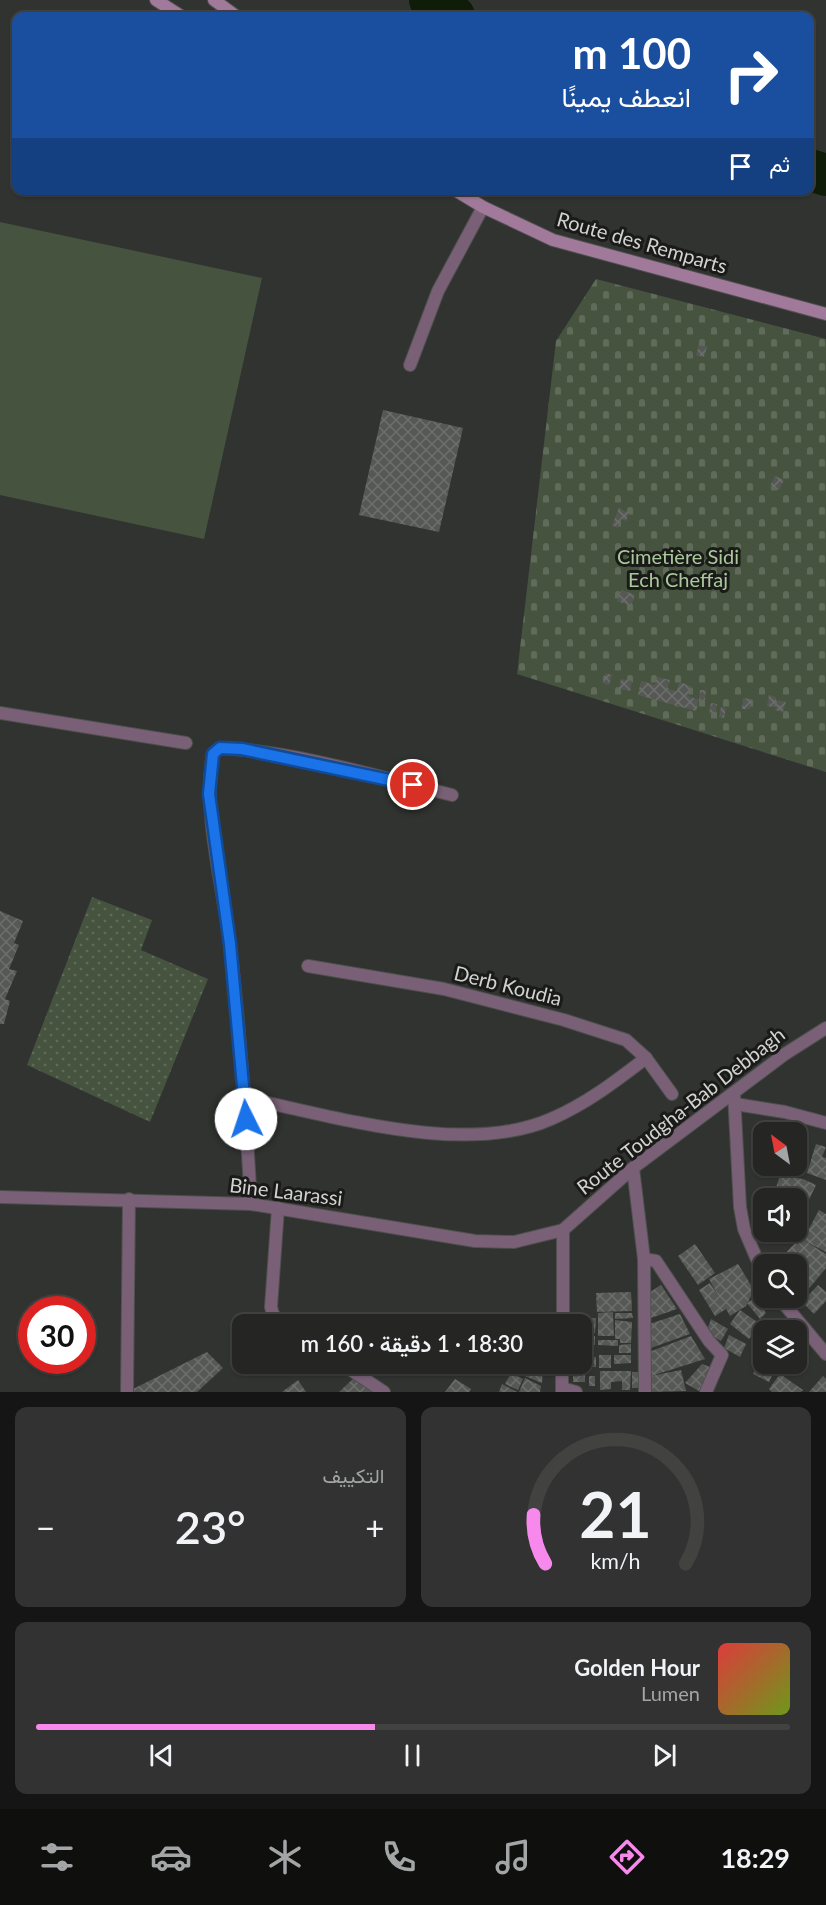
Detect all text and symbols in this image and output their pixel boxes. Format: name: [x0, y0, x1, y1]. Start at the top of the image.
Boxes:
text: 100 m: [573, 28, 691, 78]
icon: right: [712, 36, 790, 114]
text: انعطف يمينًا: [562, 80, 691, 113]
icon: arrive: [724, 150, 757, 183]
text: ثم: [769, 150, 790, 177]
street label: Route des Remparts: [554, 206, 730, 278]
park label: Cimetière Sidi Ech Cheffaj: [617, 544, 739, 591]
pin: [387, 759, 438, 810]
icon: arrive: [396, 768, 429, 801]
street label: Derb Koudia: [452, 960, 565, 1010]
street label: Route Toudgha-Bab Debbagh: [572, 1022, 789, 1199]
position arrow: [214, 1087, 278, 1151]
north arrow: [753, 1122, 807, 1176]
map controls: [753, 1122, 807, 1374]
street label: Bine Laarassi: [228, 1172, 344, 1210]
button: sound: [753, 1188, 807, 1242]
button: search: [753, 1254, 807, 1308]
speed limit sign: 30: [18, 1296, 96, 1374]
button: layers: [753, 1320, 807, 1374]
text: 18:30 · 1 دقيقة · 160 m: [301, 1330, 523, 1357]
text: التكييف: [322, 1463, 385, 1487]
text: 21: [580, 1476, 652, 1551]
text: 23°: [175, 1500, 246, 1554]
text: −: [36, 1507, 55, 1547]
text: +: [365, 1507, 384, 1547]
text: km/h: [591, 1548, 641, 1574]
text: Golden Hour: [574, 1654, 700, 1681]
text: Lumen: [641, 1681, 700, 1705]
icon: previous: [145, 1739, 178, 1772]
icon: pause: [396, 1739, 429, 1772]
icon: next: [648, 1739, 681, 1772]
icon: filters: [36, 1836, 78, 1878]
icon: car: [150, 1836, 192, 1878]
icon: climate: [264, 1836, 306, 1878]
icon: phone: [378, 1836, 420, 1878]
icon: music: [492, 1836, 534, 1878]
icon: directions: [606, 1836, 648, 1878]
text: 18:29: [720, 1841, 790, 1874]

